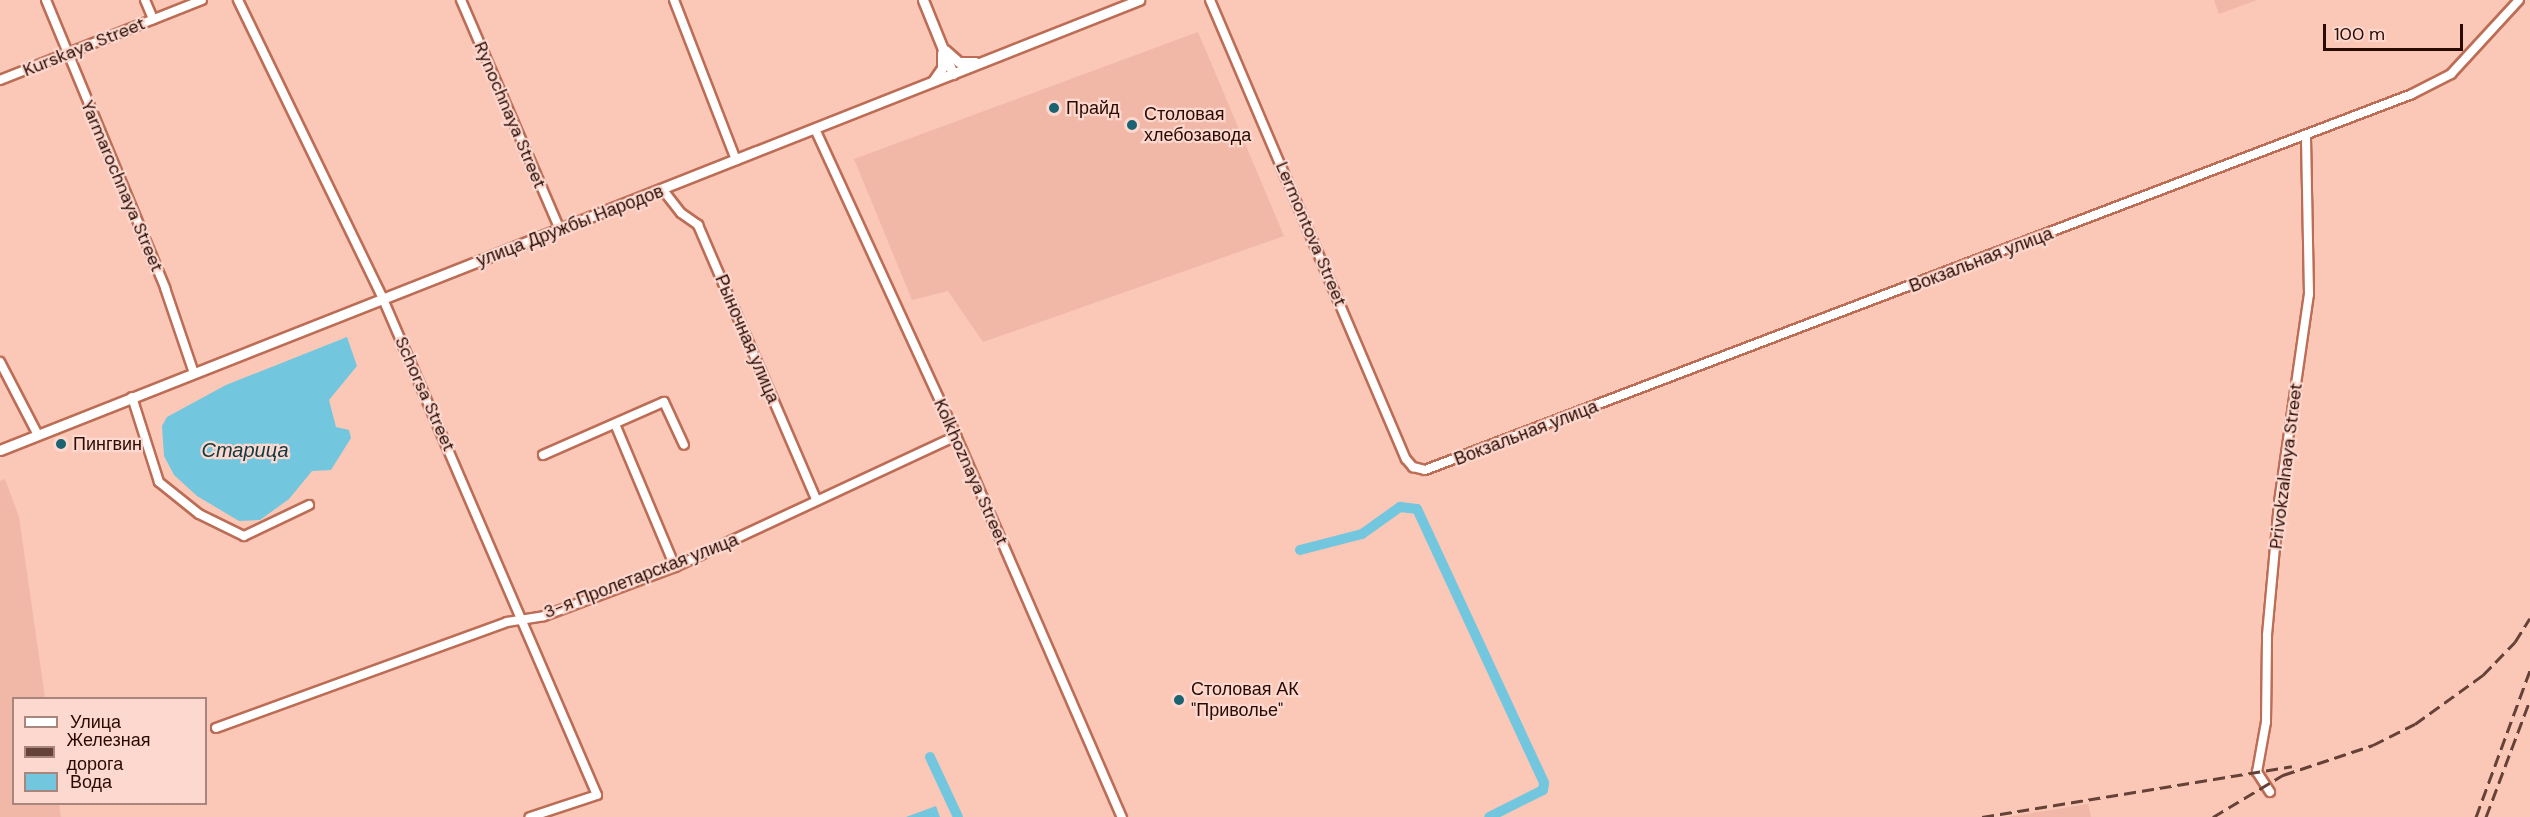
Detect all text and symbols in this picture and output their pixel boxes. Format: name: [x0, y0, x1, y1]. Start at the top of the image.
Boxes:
scale bar: [2326, 12, 2466, 50]
street label: Kurskaya Street: [20, 13, 148, 81]
text: 100 m: [2334, 22, 2385, 46]
street label: Rynochnaya Street: [469, 38, 551, 192]
street label: Yarmarochnaya Street: [76, 97, 168, 275]
place label: Прайд: [1066, 97, 1120, 119]
marker: Прайд: [1047, 101, 1061, 115]
place label: Столовая хлебозавода: [1144, 104, 1251, 146]
marker: Столовая хлебозавода: [1125, 118, 1139, 132]
street label: Lermontova Street: [1271, 159, 1351, 309]
street label: улица Дружбы Народов: [473, 180, 667, 272]
street label: Вокзальная улица: [1906, 223, 2056, 297]
street label: Рыночная улица: [710, 271, 784, 407]
street label: Schorsa Street: [390, 333, 460, 455]
street label: Privokzalnaya Street: [2265, 382, 2307, 550]
street label: Kolkhoznaya Street: [929, 396, 1013, 548]
street label: Вокзальная улица: [1451, 396, 1601, 470]
place label: Пингвин: [73, 433, 142, 455]
marker: Пингвин: [54, 437, 68, 451]
water label: Старица: [201, 438, 289, 462]
street label: 3-я Пролетарская улица: [541, 529, 741, 623]
place label: Столовая АК "Приволье": [1191, 679, 1299, 722]
marker: Столовая АК "Приволье": [1172, 693, 1186, 707]
legend: [12, 697, 207, 805]
text: Улица: [70, 710, 121, 734]
text: Железная дорога: [67, 728, 150, 776]
text: Вода: [70, 770, 112, 794]

